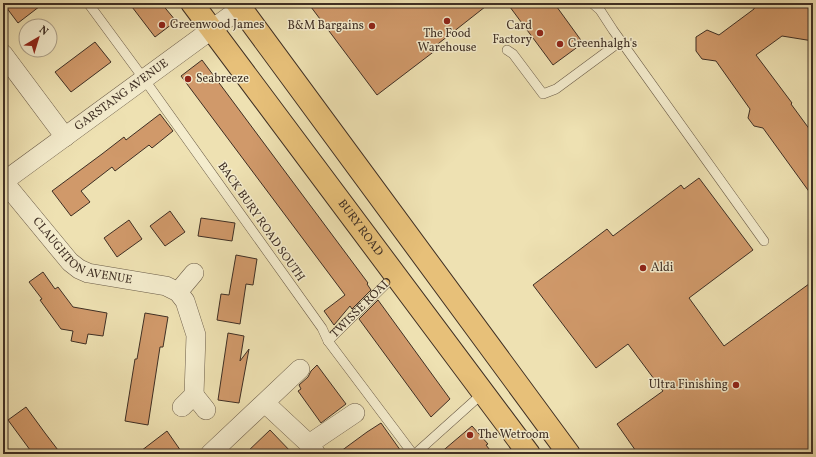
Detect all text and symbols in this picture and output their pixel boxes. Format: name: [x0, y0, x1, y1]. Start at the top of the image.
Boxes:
marker: The Food Warehouse: [442, 16, 452, 26]
place label: Greenwood James: [170, 17, 264, 33]
north arrow: [18, 18, 58, 58]
place label: B&M Bargains: [288, 18, 364, 34]
place label: Card Factory: [493, 18, 533, 48]
marker: Greenwood James: [157, 20, 167, 30]
marker: B&M Bargains: [367, 21, 377, 31]
text: N: [35, 23, 51, 40]
place label: The Food Warehouse: [417, 26, 477, 56]
marker: Card Factory: [535, 28, 545, 38]
place label: Greenhalgh's: [568, 36, 637, 52]
marker: Greenhalgh's: [555, 39, 565, 49]
street label: GARSTANG AVENUE: [72, 56, 172, 135]
place label: Seabreeze: [196, 71, 249, 87]
marker: Seabreeze: [183, 74, 193, 84]
street label: BACK BURY ROAD SOUTH: [214, 159, 308, 285]
street label: BURY ROAD: [334, 197, 387, 260]
street label: CLAUGHTON AVENUE: [29, 214, 134, 288]
place label: Aldi: [651, 260, 674, 276]
marker: Aldi: [638, 263, 648, 273]
street label: TWISSE ROAD: [327, 274, 396, 342]
place label: Ultra Finishing: [649, 377, 728, 393]
marker: Ultra Finishing: [731, 380, 741, 390]
place label: The Wetroom: [478, 427, 549, 443]
marker: The Wetroom: [465, 430, 475, 440]

